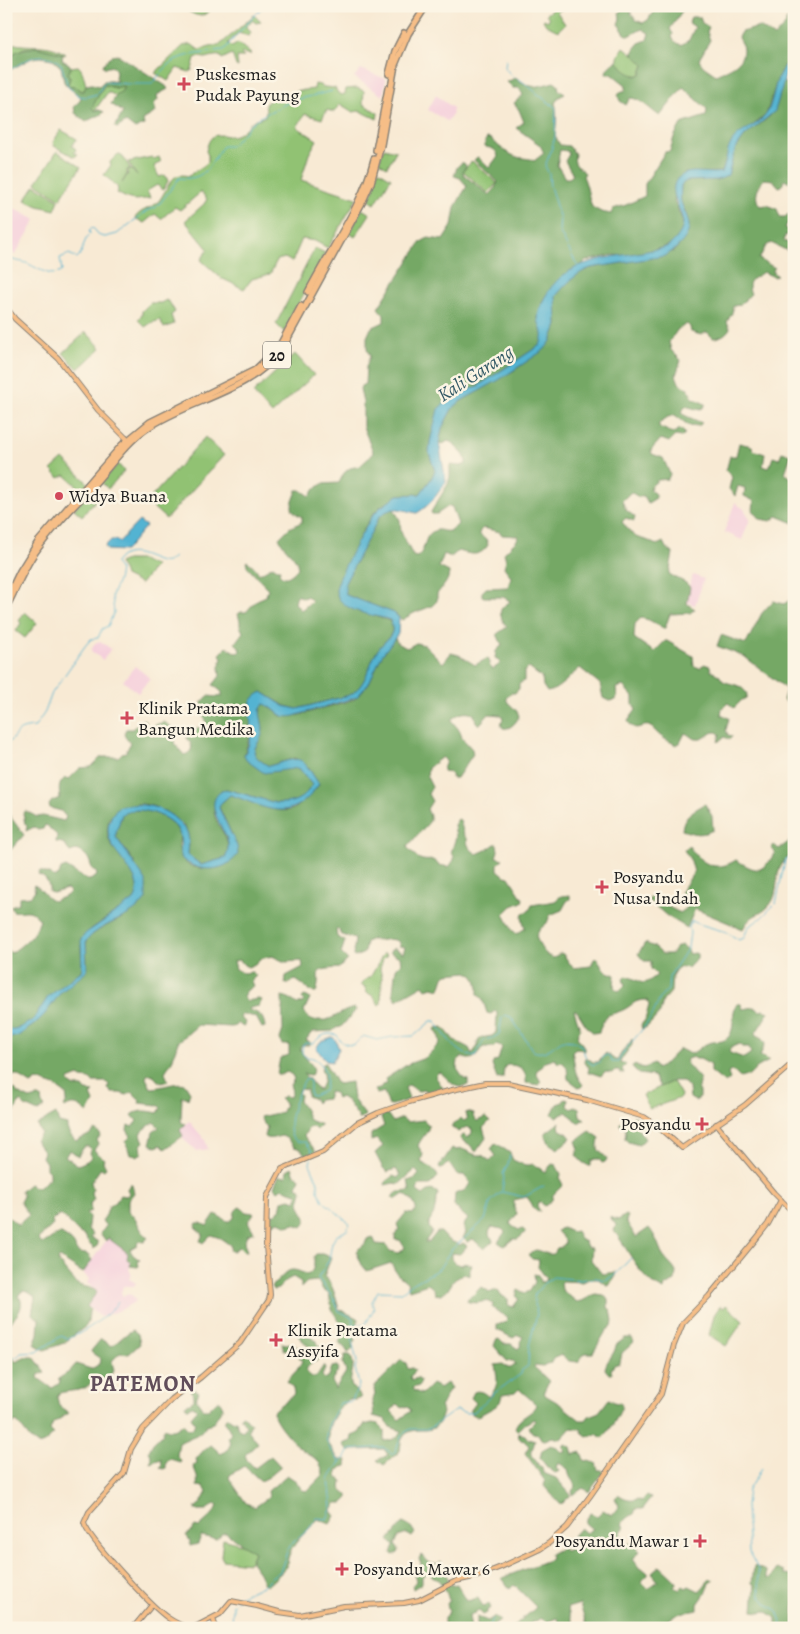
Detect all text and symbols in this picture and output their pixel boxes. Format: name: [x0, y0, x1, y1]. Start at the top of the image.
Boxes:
place label: Puskesmas Pudak Payung: [195, 62, 299, 107]
marker: Puskesmas Pudak Payung: [177, 77, 191, 91]
water label: Kali Garang: [432, 339, 519, 408]
road number: 20: [263, 342, 291, 368]
place label: Widya Buana: [68, 484, 167, 508]
marker: Widya Buana: [53, 490, 65, 502]
place label: Klinik Pratama Bangun Medika: [138, 696, 254, 741]
marker: Klinik Pratama Bangun Medika: [120, 711, 134, 725]
place label: Posyandu Nusa Indah: [613, 865, 699, 910]
marker: Posyandu Nusa Indah: [595, 880, 609, 894]
place label: Posyandu: [620, 1112, 691, 1136]
marker: Posyandu: [695, 1117, 709, 1131]
place label: Klinik Pratama Assyifa: [286, 1318, 398, 1363]
marker: Klinik Pratama Assyifa: [269, 1333, 283, 1347]
district label: PATEMON: [90, 1369, 196, 1399]
place label: Posyandu Mawar 1: [554, 1529, 689, 1553]
marker: Posyandu Mawar 1: [693, 1534, 707, 1548]
place label: Posyandu Mawar 6: [353, 1557, 490, 1581]
marker: Posyandu Mawar 6: [335, 1562, 349, 1576]

